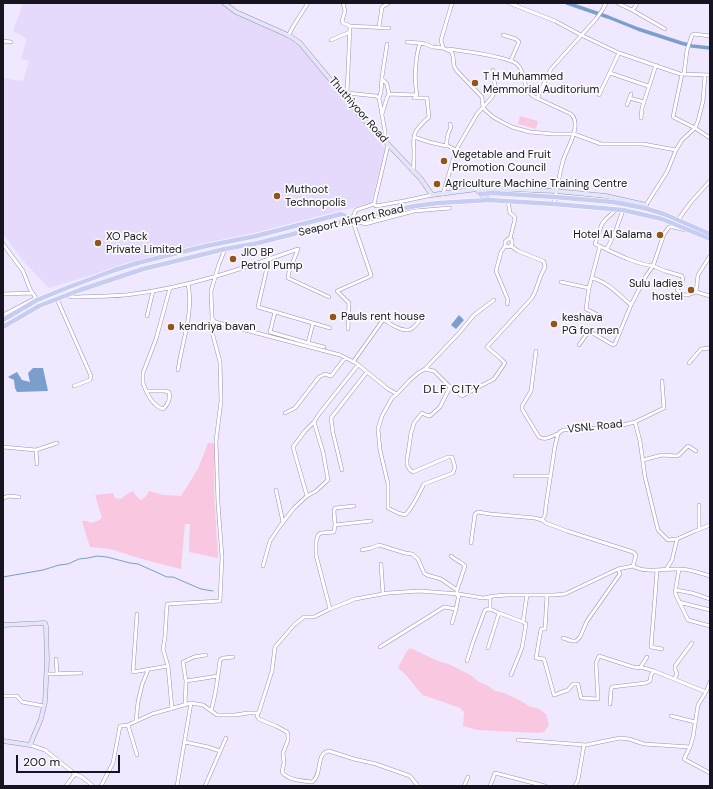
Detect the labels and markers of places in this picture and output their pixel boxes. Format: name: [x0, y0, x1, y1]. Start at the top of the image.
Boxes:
place label: T H Muhammed Memmorial Auditorium: [483, 70, 599, 96]
marker: T H Muhammed Memmorial Auditorium: [470, 78, 480, 88]
place label: Vegetable and Fruit Promotion Council: [452, 148, 551, 174]
marker: Vegetable and Fruit Promotion Council: [439, 156, 449, 166]
place label: Agriculture Machine Training Centre: [445, 177, 627, 191]
marker: Agriculture Machine Training Centre: [432, 179, 442, 189]
place label: Muthoot Technopolis: [285, 183, 346, 209]
marker: Muthoot Technopolis: [272, 191, 282, 201]
place label: Hotel Al Salama: [573, 228, 652, 242]
place label: XO Pack Private Limited: [106, 230, 182, 256]
marker: Hotel Al Salama: [655, 230, 665, 240]
marker: XO Pack Private Limited: [93, 238, 103, 248]
place label: JIO BP Petrol Pump: [241, 246, 303, 272]
marker: JIO BP Petrol Pump: [228, 254, 238, 264]
place label: Sulu ladies hostel: [629, 277, 683, 303]
marker: Sulu ladies hostel: [686, 285, 696, 295]
place label: Pauls rent house: [341, 310, 425, 324]
place label: keshava PG for men: [562, 311, 619, 337]
marker: Pauls rent house: [328, 312, 338, 322]
marker: keshava PG for men: [549, 319, 559, 329]
place label: kendriya bavan: [179, 320, 255, 334]
marker: kendriya bavan: [166, 322, 176, 332]

